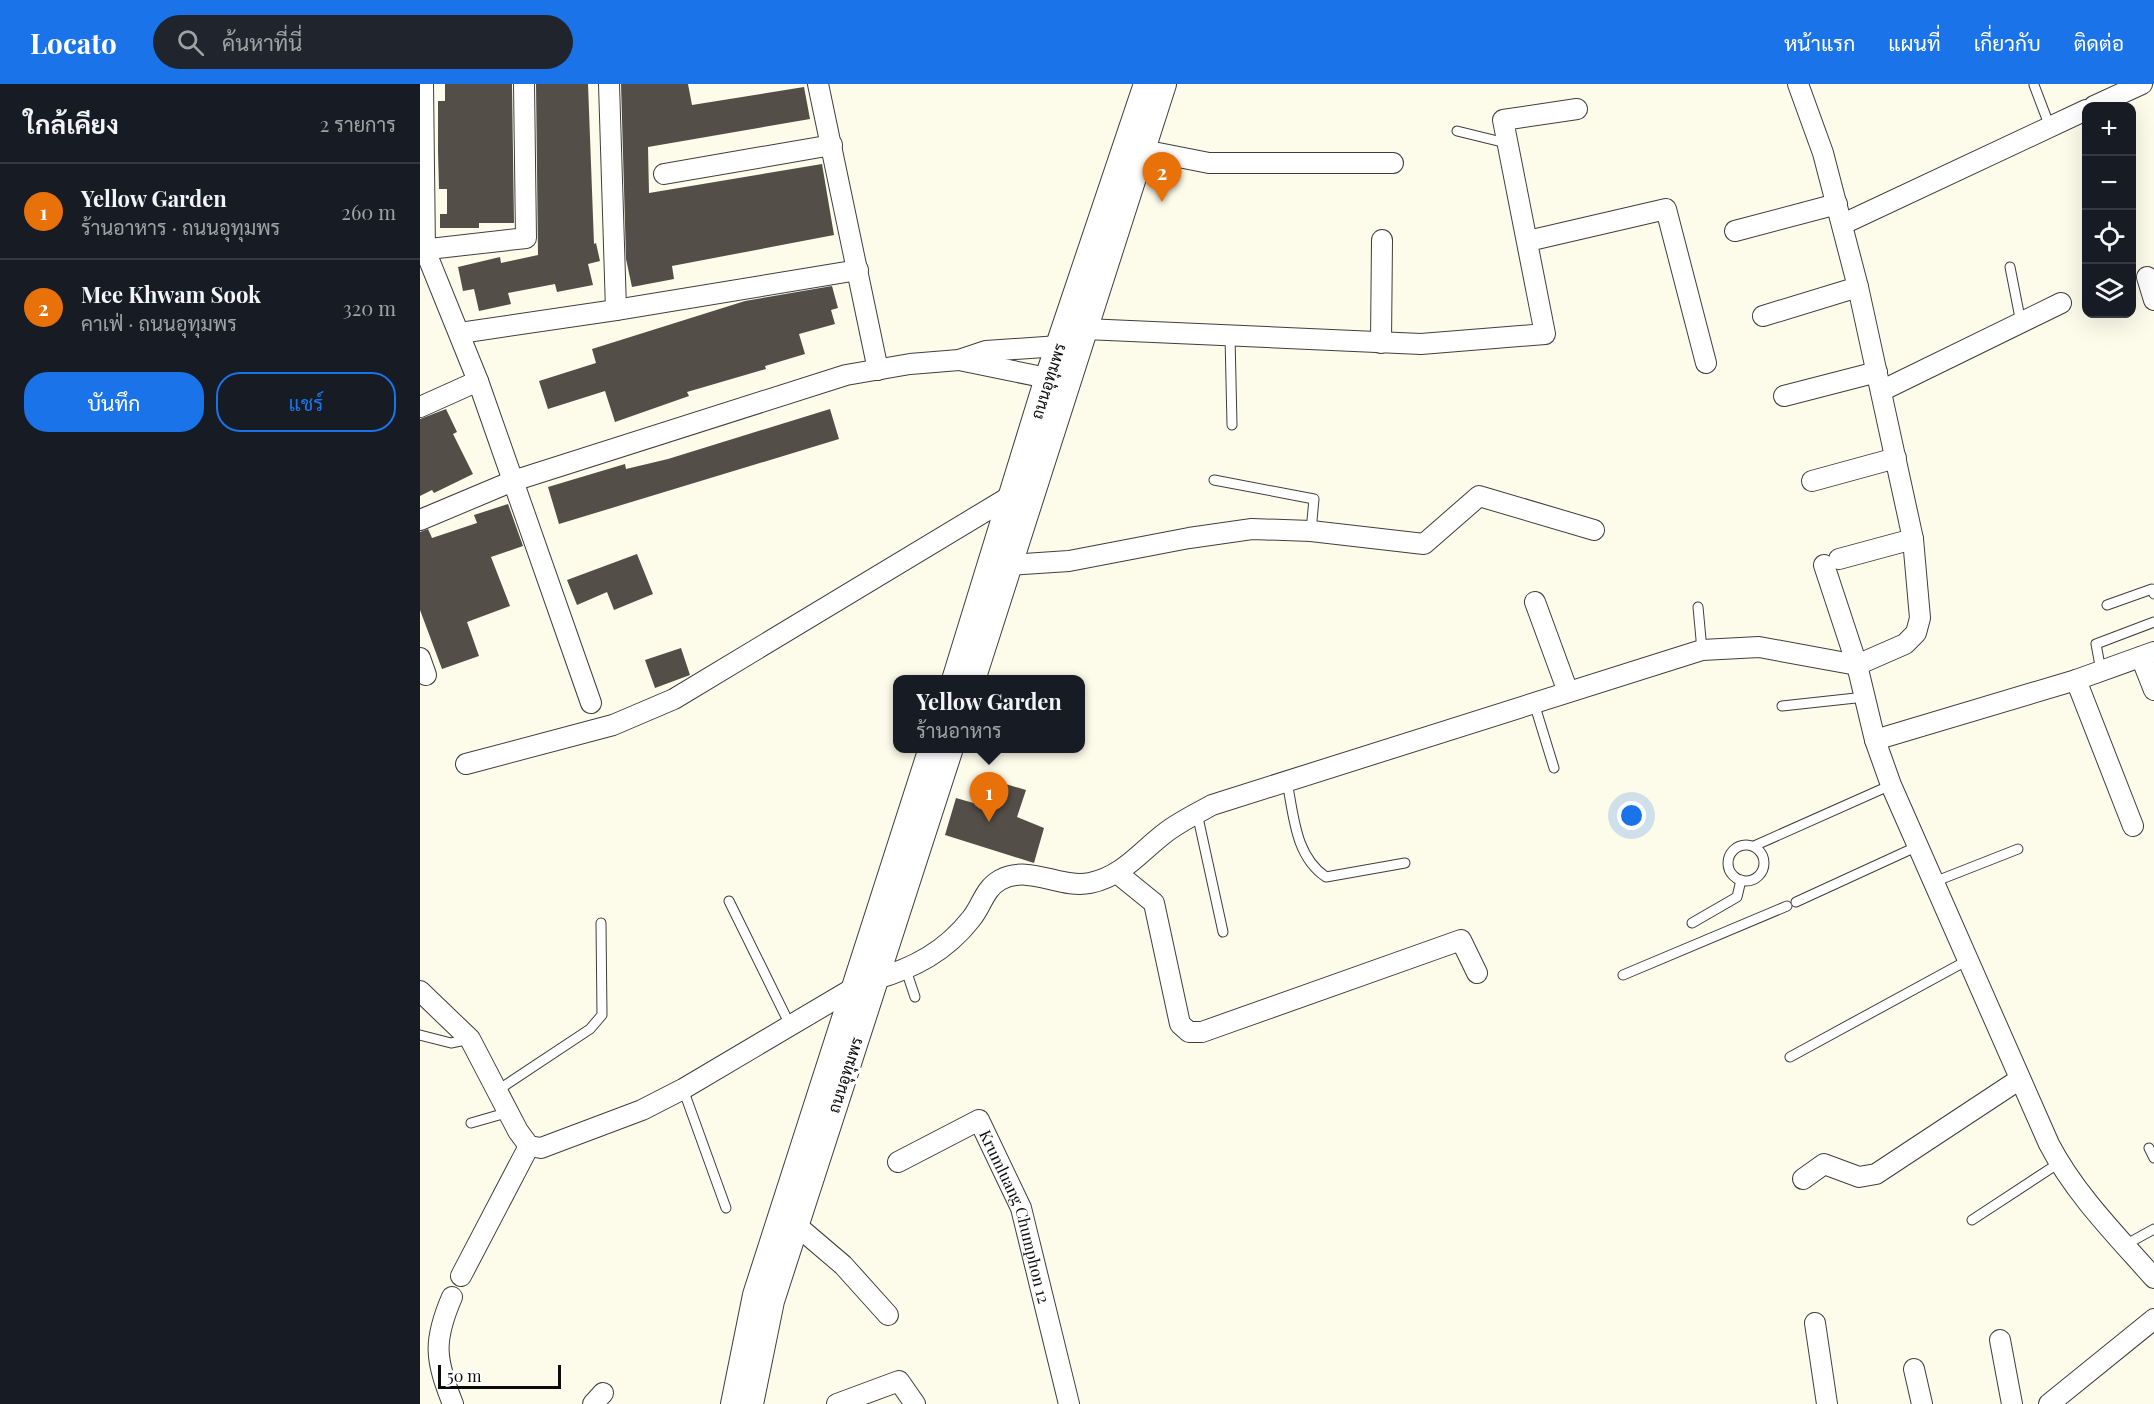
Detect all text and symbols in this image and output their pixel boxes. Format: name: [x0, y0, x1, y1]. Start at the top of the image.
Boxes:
search box: [153, 15, 573, 69]
text: Locato: [30, 24, 117, 61]
icon: search: [174, 26, 207, 59]
text: ค้นหาที่นี่: [222, 27, 302, 57]
text: หน้าแรก: [1784, 28, 1855, 56]
text: แผนที่: [1888, 28, 1941, 56]
text: เกี่ยวกับ: [1974, 28, 2041, 56]
text: ติดต่อ: [2074, 28, 2124, 56]
map controls: [2082, 102, 2136, 318]
button: +: [2082, 102, 2136, 156]
text: ใกล้เคียง: [24, 106, 119, 141]
text: 2 รายการ: [320, 110, 396, 137]
pin: 2: [1142, 152, 1182, 202]
button: −: [2082, 156, 2136, 210]
text: Yellow Garden: [81, 183, 227, 213]
text: 1: [40, 198, 47, 225]
text: 260 m: [341, 198, 396, 225]
button: locate: [2082, 210, 2136, 264]
text: ร้านอาหาร · ถนนอุทุมพร: [81, 213, 280, 240]
button: layers: [2082, 264, 2136, 318]
text: Mee Khwam Sook: [81, 279, 261, 309]
text: 2: [38, 294, 49, 321]
text: 320 m: [343, 294, 396, 321]
text: คาเฟ่ · ถนนอุทุมพร: [81, 309, 237, 336]
street label: ถนนอุทุมพร: [1025, 340, 1072, 422]
button: บันทึก: [24, 372, 204, 432]
button: แชร์: [216, 372, 396, 432]
popup: [893, 675, 1085, 753]
text: Yellow Garden: [916, 686, 1062, 716]
text: ร้านอาหาร: [916, 716, 1002, 743]
pin: 1: [970, 772, 1008, 822]
your location: [1617, 801, 1646, 830]
street label: ถนนอุทุมพร: [822, 1034, 869, 1116]
street label: Krumluang Chumphon 12: [975, 1126, 1055, 1306]
scale bar: [438, 1362, 561, 1390]
text: 50 m: [447, 1365, 481, 1386]

